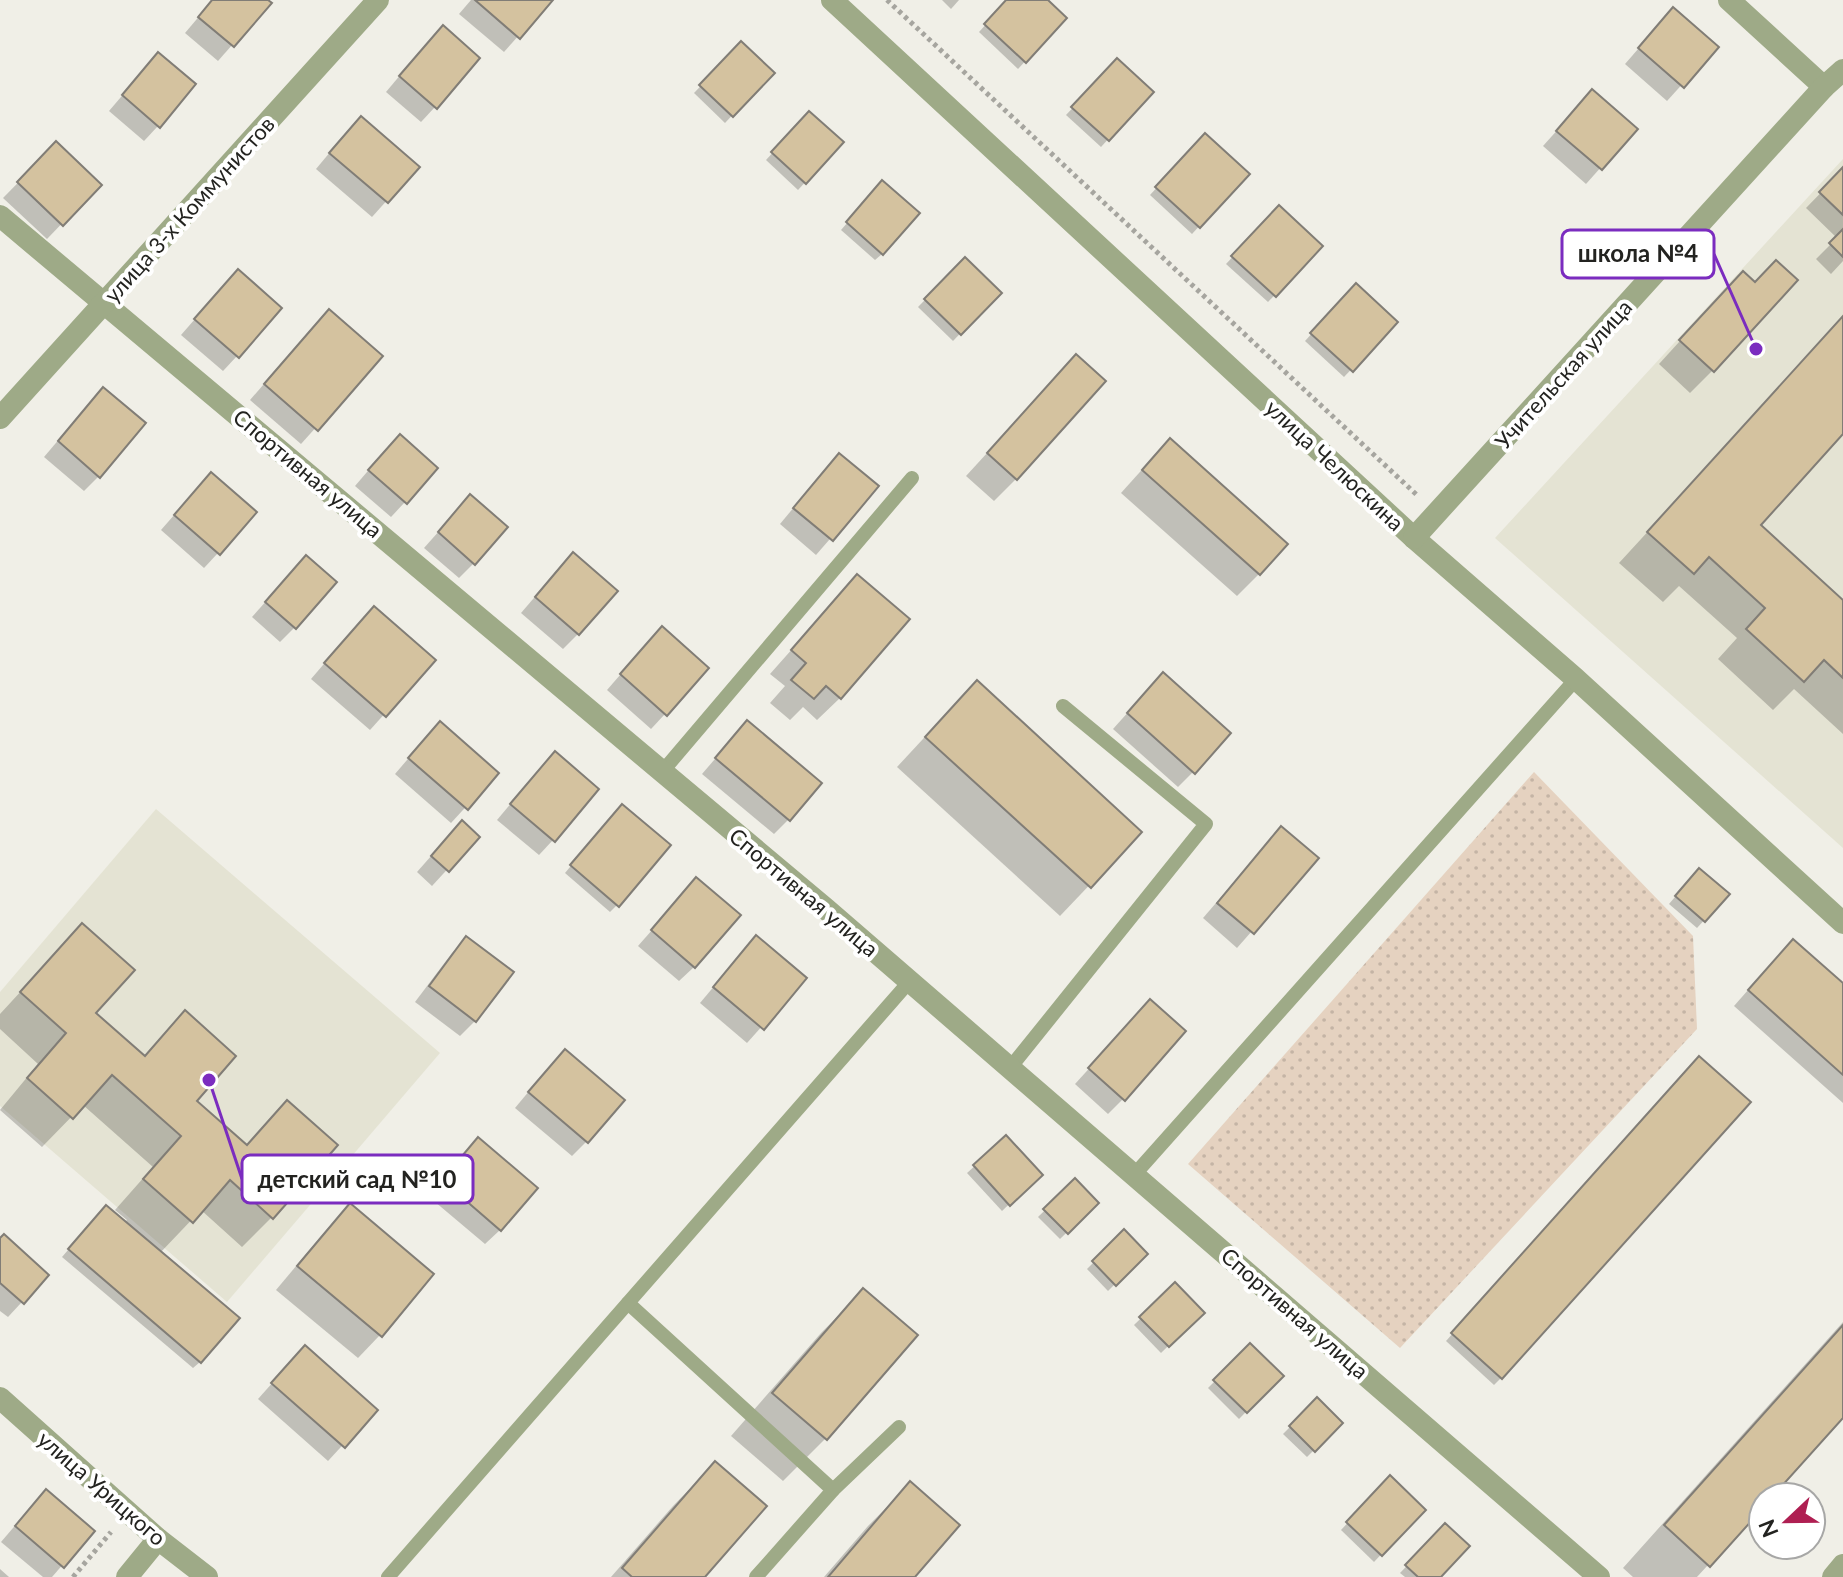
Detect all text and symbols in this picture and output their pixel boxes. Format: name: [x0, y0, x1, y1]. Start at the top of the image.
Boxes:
street label: улица 3-х Коммунистов: [98, 110, 280, 308]
callout: школа №4: [1562, 230, 1714, 278]
text: школа №4: [1578, 238, 1698, 267]
street label: Учительская улица: [1489, 294, 1637, 454]
street label: улица Челюскина: [1260, 394, 1410, 536]
street label: Спортивная улица: [228, 403, 388, 543]
street label: Спортивная улица: [724, 822, 884, 962]
callout: детский сад №10: [242, 1155, 473, 1203]
text: детский сад №10: [258, 1164, 457, 1193]
street label: Спортивная улица: [1216, 1242, 1374, 1384]
street label: улица Урицкого: [32, 1425, 172, 1551]
north arrow: [1747, 1481, 1827, 1561]
text: N: [1752, 1516, 1784, 1542]

